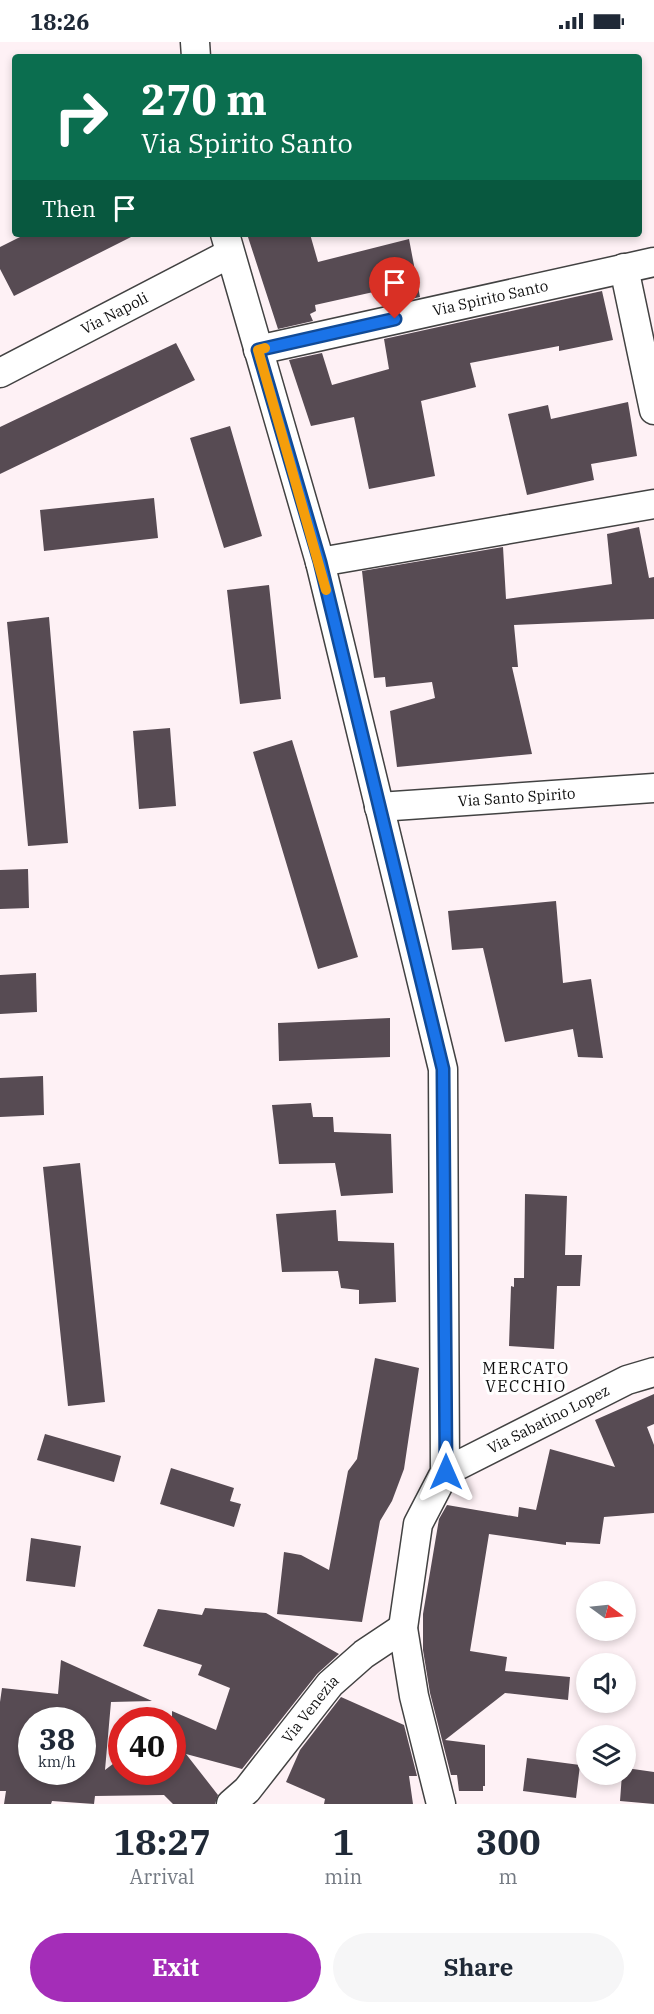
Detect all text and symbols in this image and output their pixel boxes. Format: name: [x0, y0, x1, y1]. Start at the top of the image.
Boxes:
text: 18:26: [30, 7, 89, 36]
text: 270 m: [141, 72, 267, 127]
icon: right: [42, 78, 120, 156]
text: Via Spirito Santo: [141, 125, 353, 160]
icon: arrive: [108, 192, 141, 225]
text: Then: [42, 194, 96, 223]
pin: [369, 257, 420, 319]
icon: arrive: [378, 266, 411, 299]
street label: Via Spirito Santo: [431, 276, 550, 320]
street label: Via Napoli: [77, 288, 151, 338]
street label: Via Santo Spirito: [457, 783, 576, 811]
district label: MERCATO VECCHIO: [482, 1358, 570, 1396]
street label: Via Sabatino Lopez: [484, 1381, 612, 1458]
position arrow: [414, 1440, 478, 1504]
north arrow: [576, 1581, 636, 1641]
map controls: [576, 1581, 636, 1785]
button: sound: [576, 1653, 636, 1713]
street label: Via Venezia: [277, 1671, 343, 1747]
speed limit sign: 40: [108, 1707, 186, 1785]
text: 38: [39, 1719, 75, 1758]
button: layers: [576, 1725, 636, 1785]
text: km/h: [38, 1752, 76, 1771]
text: 18:27: [113, 1818, 211, 1865]
text: 1: [332, 1818, 354, 1865]
text: 300: [476, 1818, 541, 1865]
text: Arrival: [130, 1863, 195, 1890]
text: min: [324, 1863, 362, 1890]
text: m: [499, 1863, 518, 1890]
button: Exit: [30, 1933, 321, 2002]
button: Share: [333, 1933, 624, 2002]

